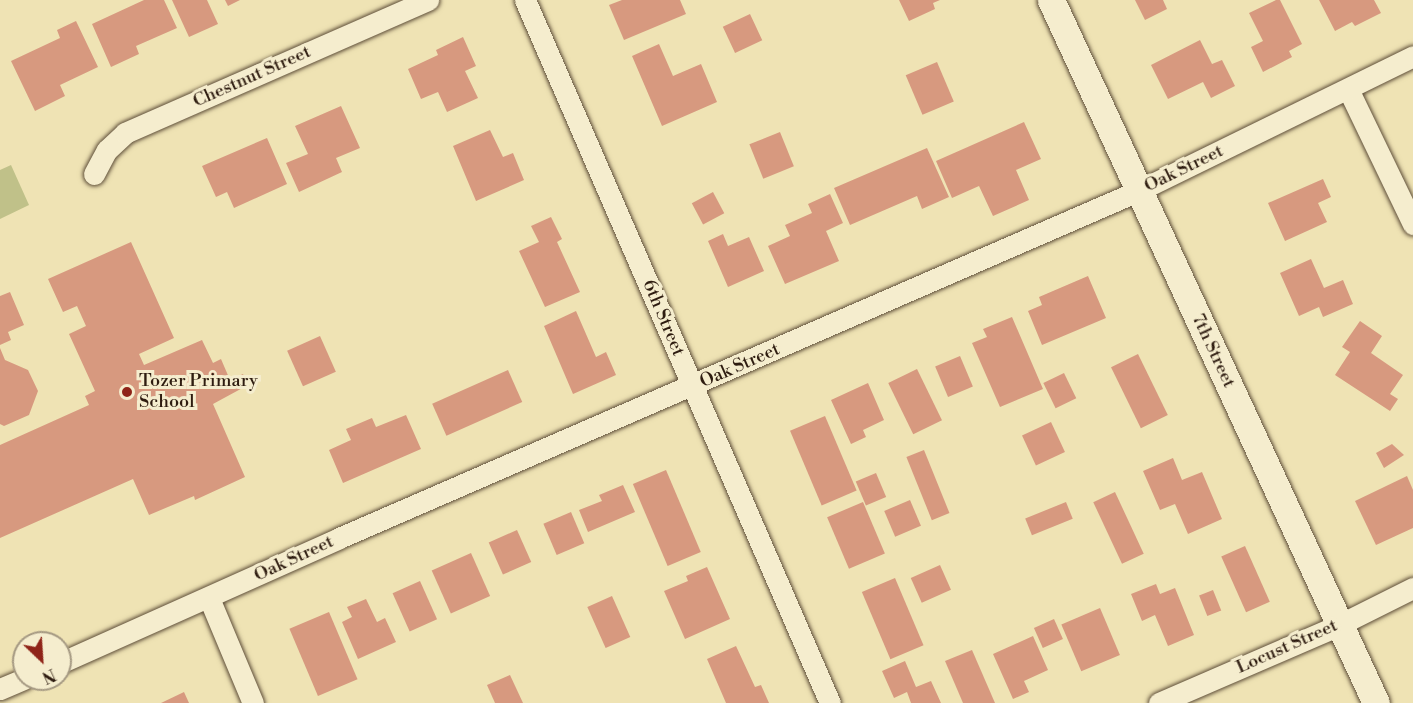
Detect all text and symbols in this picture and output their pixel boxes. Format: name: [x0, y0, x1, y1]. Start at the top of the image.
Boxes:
street label: Chestnut Street: [190, 41, 314, 113]
street label: Oak Street: [1141, 141, 1227, 197]
street label: 6th Street: [637, 277, 689, 359]
street label: 7th Street: [1187, 311, 1239, 391]
street label: Oak Street: [697, 339, 783, 393]
place label: Tozer Primary School: [139, 371, 258, 413]
marker: Tozer Primary School: [120, 385, 134, 399]
street label: Oak Street: [251, 531, 337, 587]
street label: Locust Street: [1233, 615, 1341, 679]
north arrow: [12, 631, 72, 691]
text: N: [39, 664, 59, 687]

